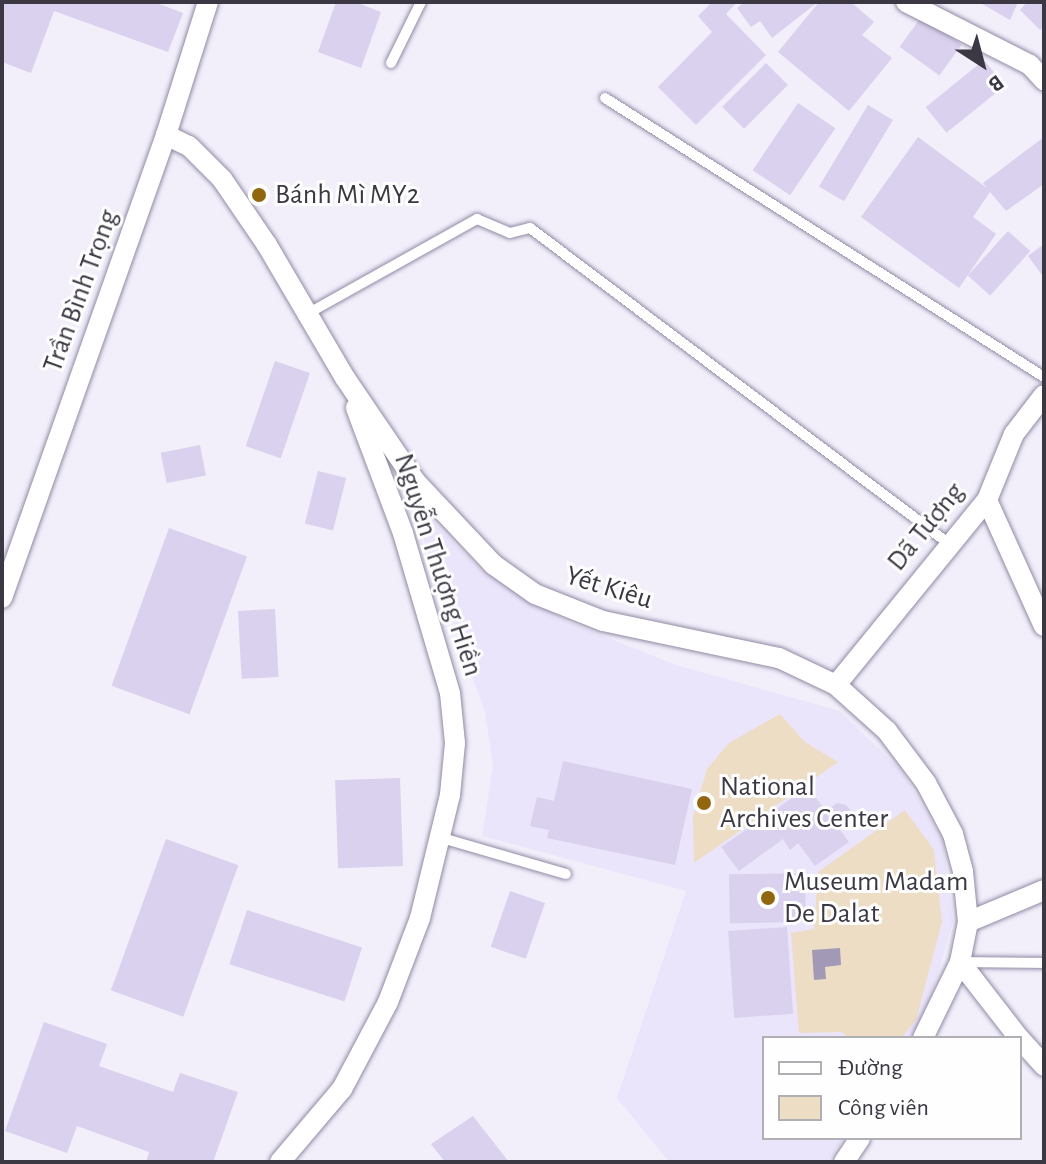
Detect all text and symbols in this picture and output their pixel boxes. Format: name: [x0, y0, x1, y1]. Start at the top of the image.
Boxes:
north arrow: [942, 24, 1022, 104]
text: B: [984, 71, 1008, 96]
place label: Bánh Mì MY2: [275, 178, 419, 212]
marker: Bánh Mì MY2: [250, 186, 268, 204]
street label: Trần Bình Trọng: [36, 205, 126, 377]
street label: Nguyễn Thượng Hiền: [386, 449, 490, 681]
street label: Dã Tượng: [880, 476, 972, 578]
street label: Yết Kiêu: [562, 559, 656, 617]
place label: National Archives Center: [720, 770, 888, 836]
marker: National Archives Center: [695, 794, 713, 812]
place label: Museum Madam De Dalat: [784, 865, 968, 931]
marker: Museum Madam De Dalat: [759, 889, 777, 907]
legend: [762, 1036, 1022, 1140]
text: Đường: [838, 1056, 903, 1080]
text: Công viên: [838, 1096, 929, 1120]

